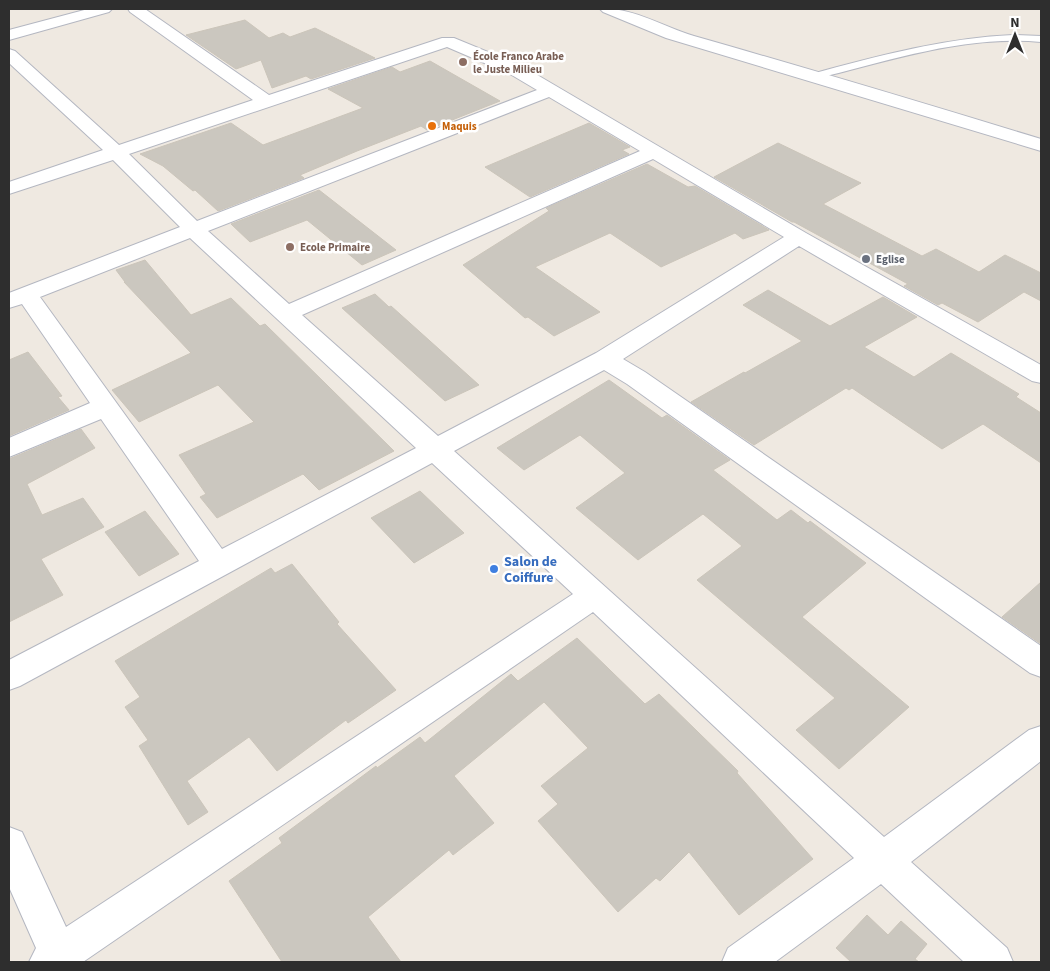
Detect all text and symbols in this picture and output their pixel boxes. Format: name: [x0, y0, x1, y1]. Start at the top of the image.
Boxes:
north arrow: [990, 10, 1040, 60]
text: N: [1010, 13, 1020, 33]
place label: École Franco Arabe le Juste Milieu: [473, 49, 564, 77]
marker: École Franco Arabe le Juste Milieu: [457, 56, 469, 68]
place label: Maquis: [442, 119, 477, 134]
marker: Maquis: [426, 120, 438, 132]
place label: Ecole Primaire: [300, 240, 370, 255]
marker: Ecole Primaire: [284, 241, 296, 253]
place label: Eglise: [876, 252, 905, 267]
marker: Eglise: [860, 253, 872, 265]
place label: Salon de Coiffure: [504, 552, 557, 588]
marker: Salon de Coiffure: [488, 563, 500, 575]

